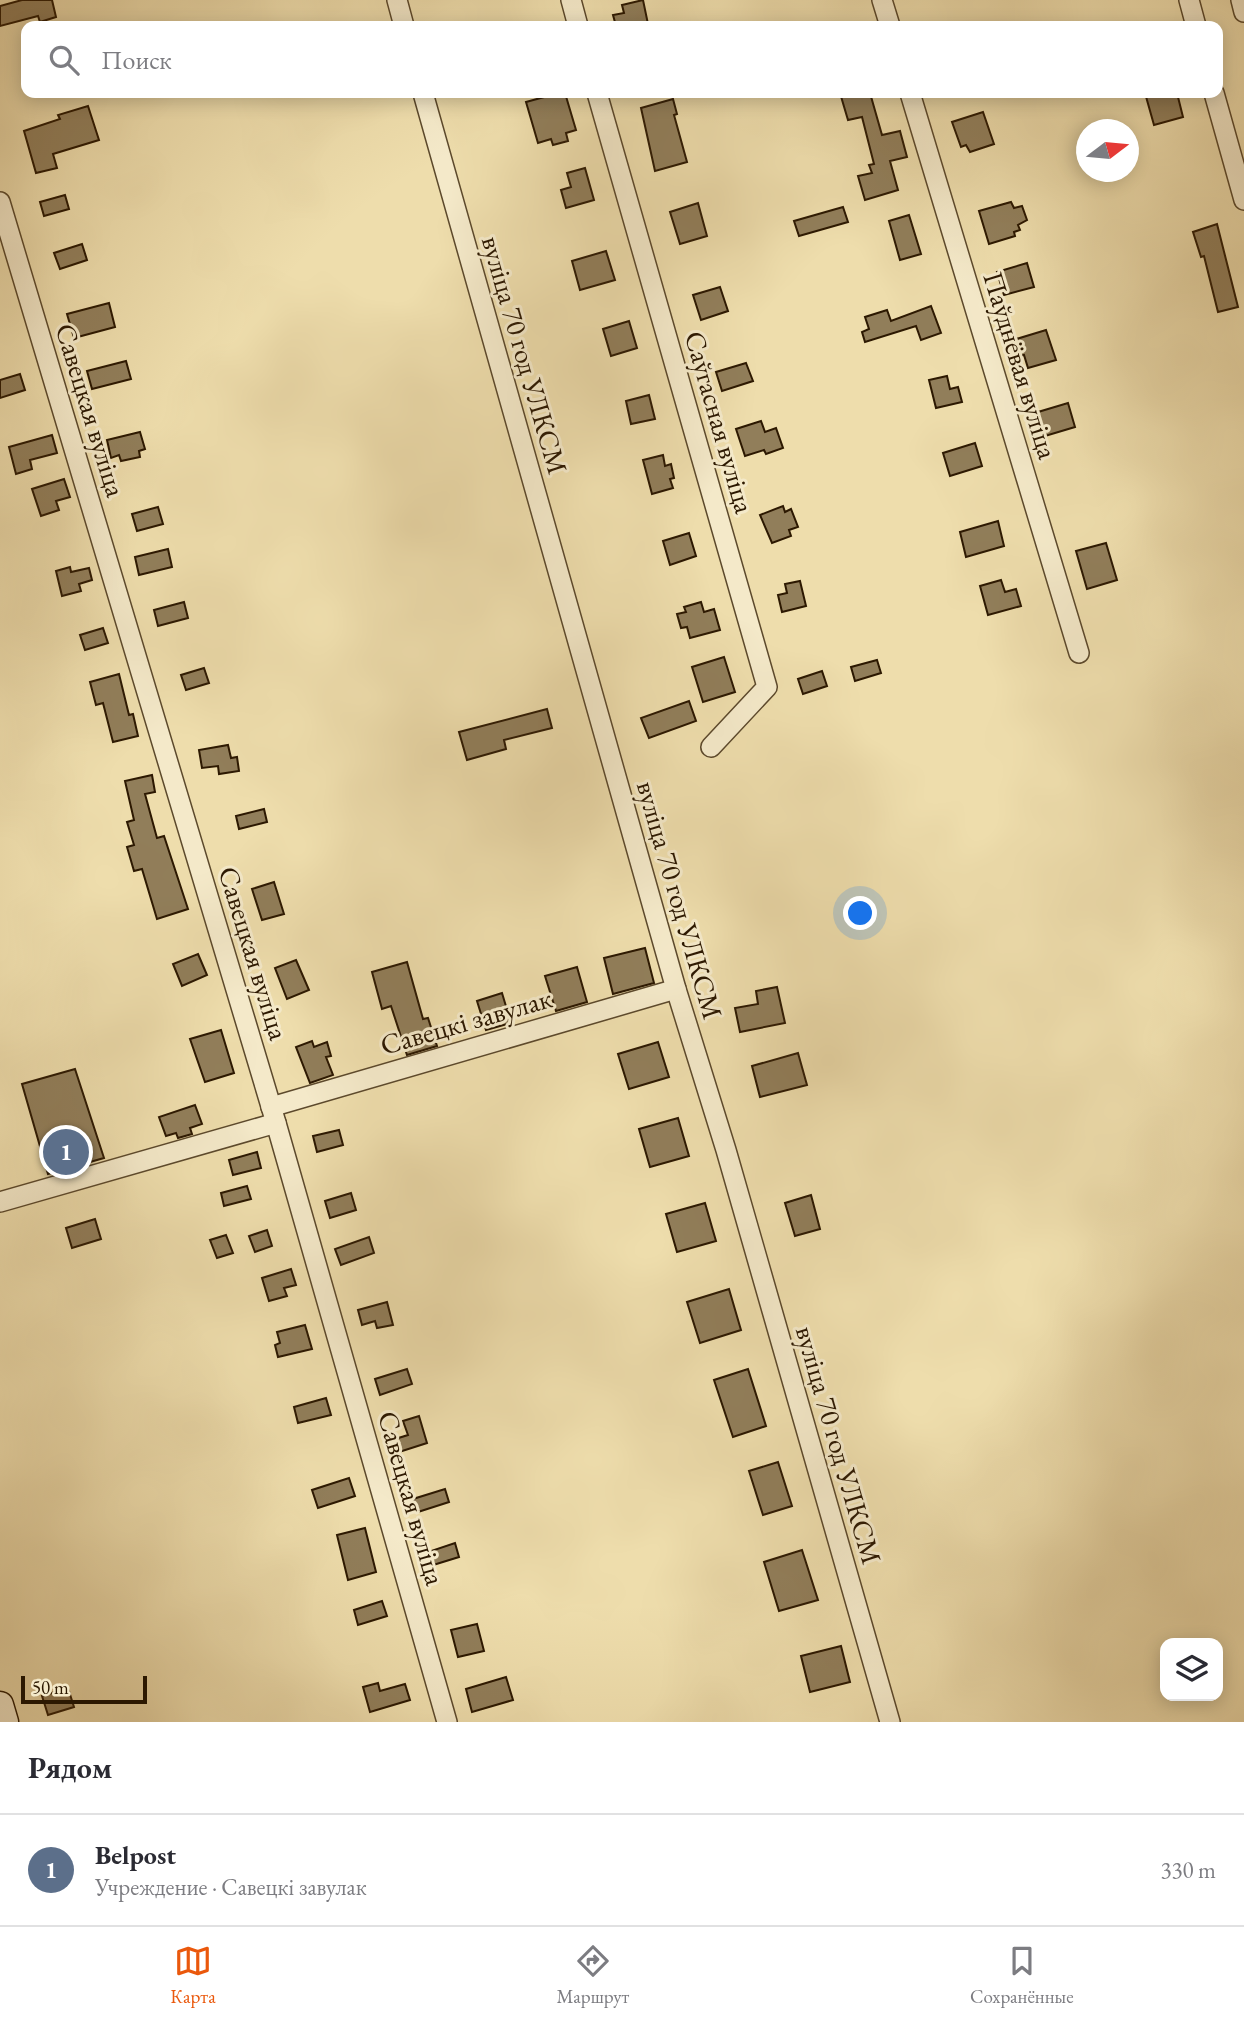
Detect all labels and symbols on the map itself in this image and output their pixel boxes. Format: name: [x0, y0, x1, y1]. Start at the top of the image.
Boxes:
north arrow: [1076, 119, 1139, 182]
street label: вуліца 70 год УЛКСМ: [474, 232, 576, 478]
street label: Паўднёвая вуліца: [975, 267, 1067, 464]
street label: Савецкая вуліца: [48, 319, 135, 502]
street label: Саўгасная вуліца: [677, 327, 763, 518]
street label: вуліца 70 год УЛКСМ: [629, 777, 731, 1023]
street label: Савецкая вуліца: [211, 862, 298, 1045]
your location: [843, 896, 877, 930]
street label: Савецкі завулак: [376, 979, 556, 1063]
pin: 1: [43, 1126, 89, 1178]
street label: вуліца 70 год УЛКСМ: [788, 1322, 890, 1568]
street label: Савецкая вуліца: [370, 1407, 454, 1590]
scale bar: [21, 1673, 147, 1705]

